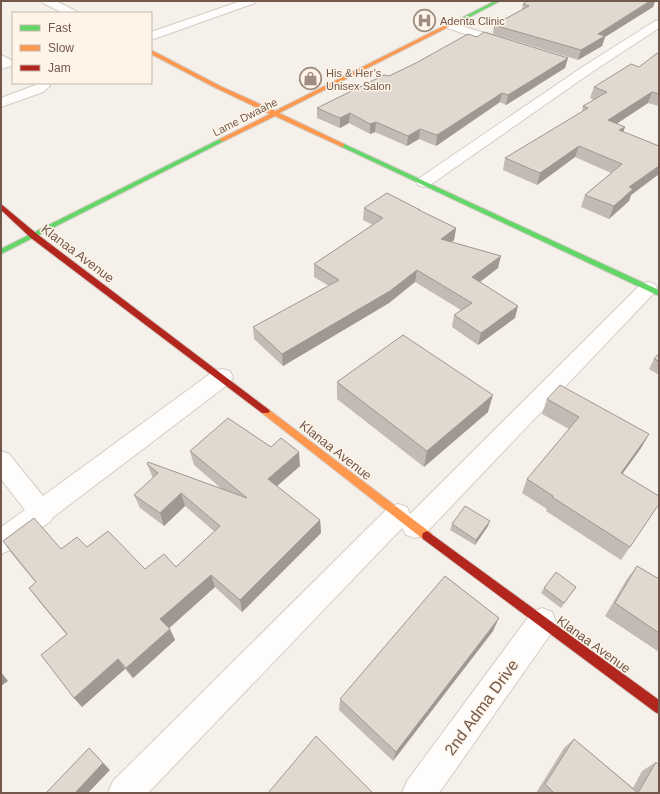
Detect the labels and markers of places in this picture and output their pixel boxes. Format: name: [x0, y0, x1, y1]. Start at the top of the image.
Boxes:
hospital icon: Adenta Clinic: [411, 8, 437, 34]
place label: Adenta Clinic: [440, 15, 505, 27]
shop icon: His & Her’s Unisex Salon: [298, 66, 324, 92]
place label: His & Her’s Unisex Salon: [326, 67, 391, 92]

